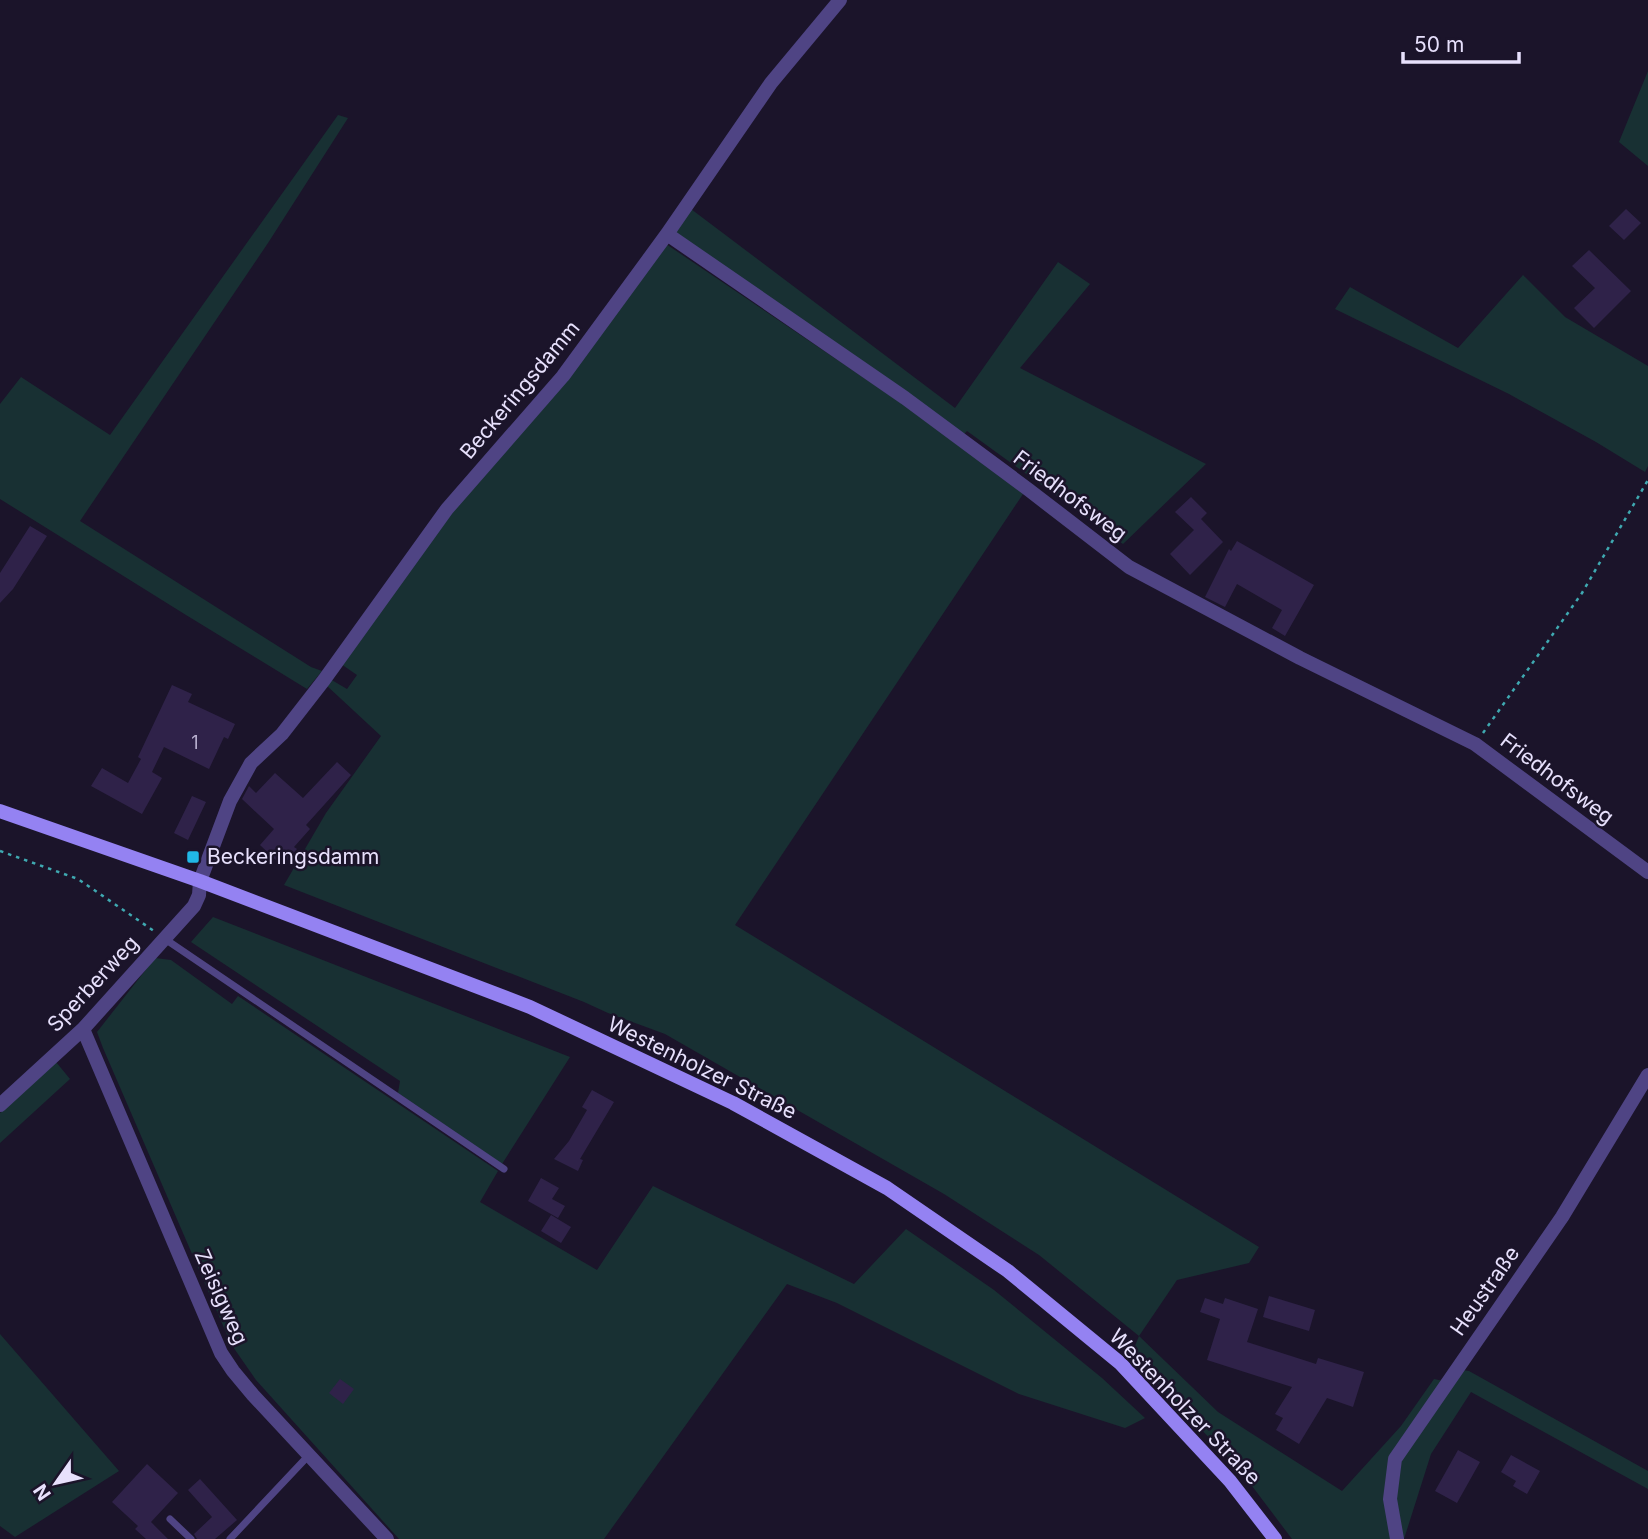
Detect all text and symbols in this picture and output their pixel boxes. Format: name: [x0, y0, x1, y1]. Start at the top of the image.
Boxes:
scale bar: [1403, 21, 1518, 65]
text: 50 m: [1414, 32, 1464, 57]
street label: Beckeringsdamm: [455, 316, 585, 464]
street label: Friedhofsweg: [1009, 445, 1132, 546]
street label: Friedhofsweg: [1496, 728, 1619, 829]
house number: 1: [191, 732, 199, 753]
place label: Beckeringsdamm: [207, 844, 379, 869]
marker: Beckeringsdamm: [185, 849, 201, 865]
street label: Sperberweg: [42, 931, 143, 1037]
street label: Westenholzer Straße: [604, 1011, 801, 1124]
street label: Heustraße: [1445, 1241, 1524, 1340]
street label: Zeisigweg: [189, 1245, 254, 1348]
street label: Westenholzer Straße: [1104, 1324, 1266, 1490]
north arrow: [21, 1448, 91, 1518]
text: N: [29, 1480, 56, 1505]

